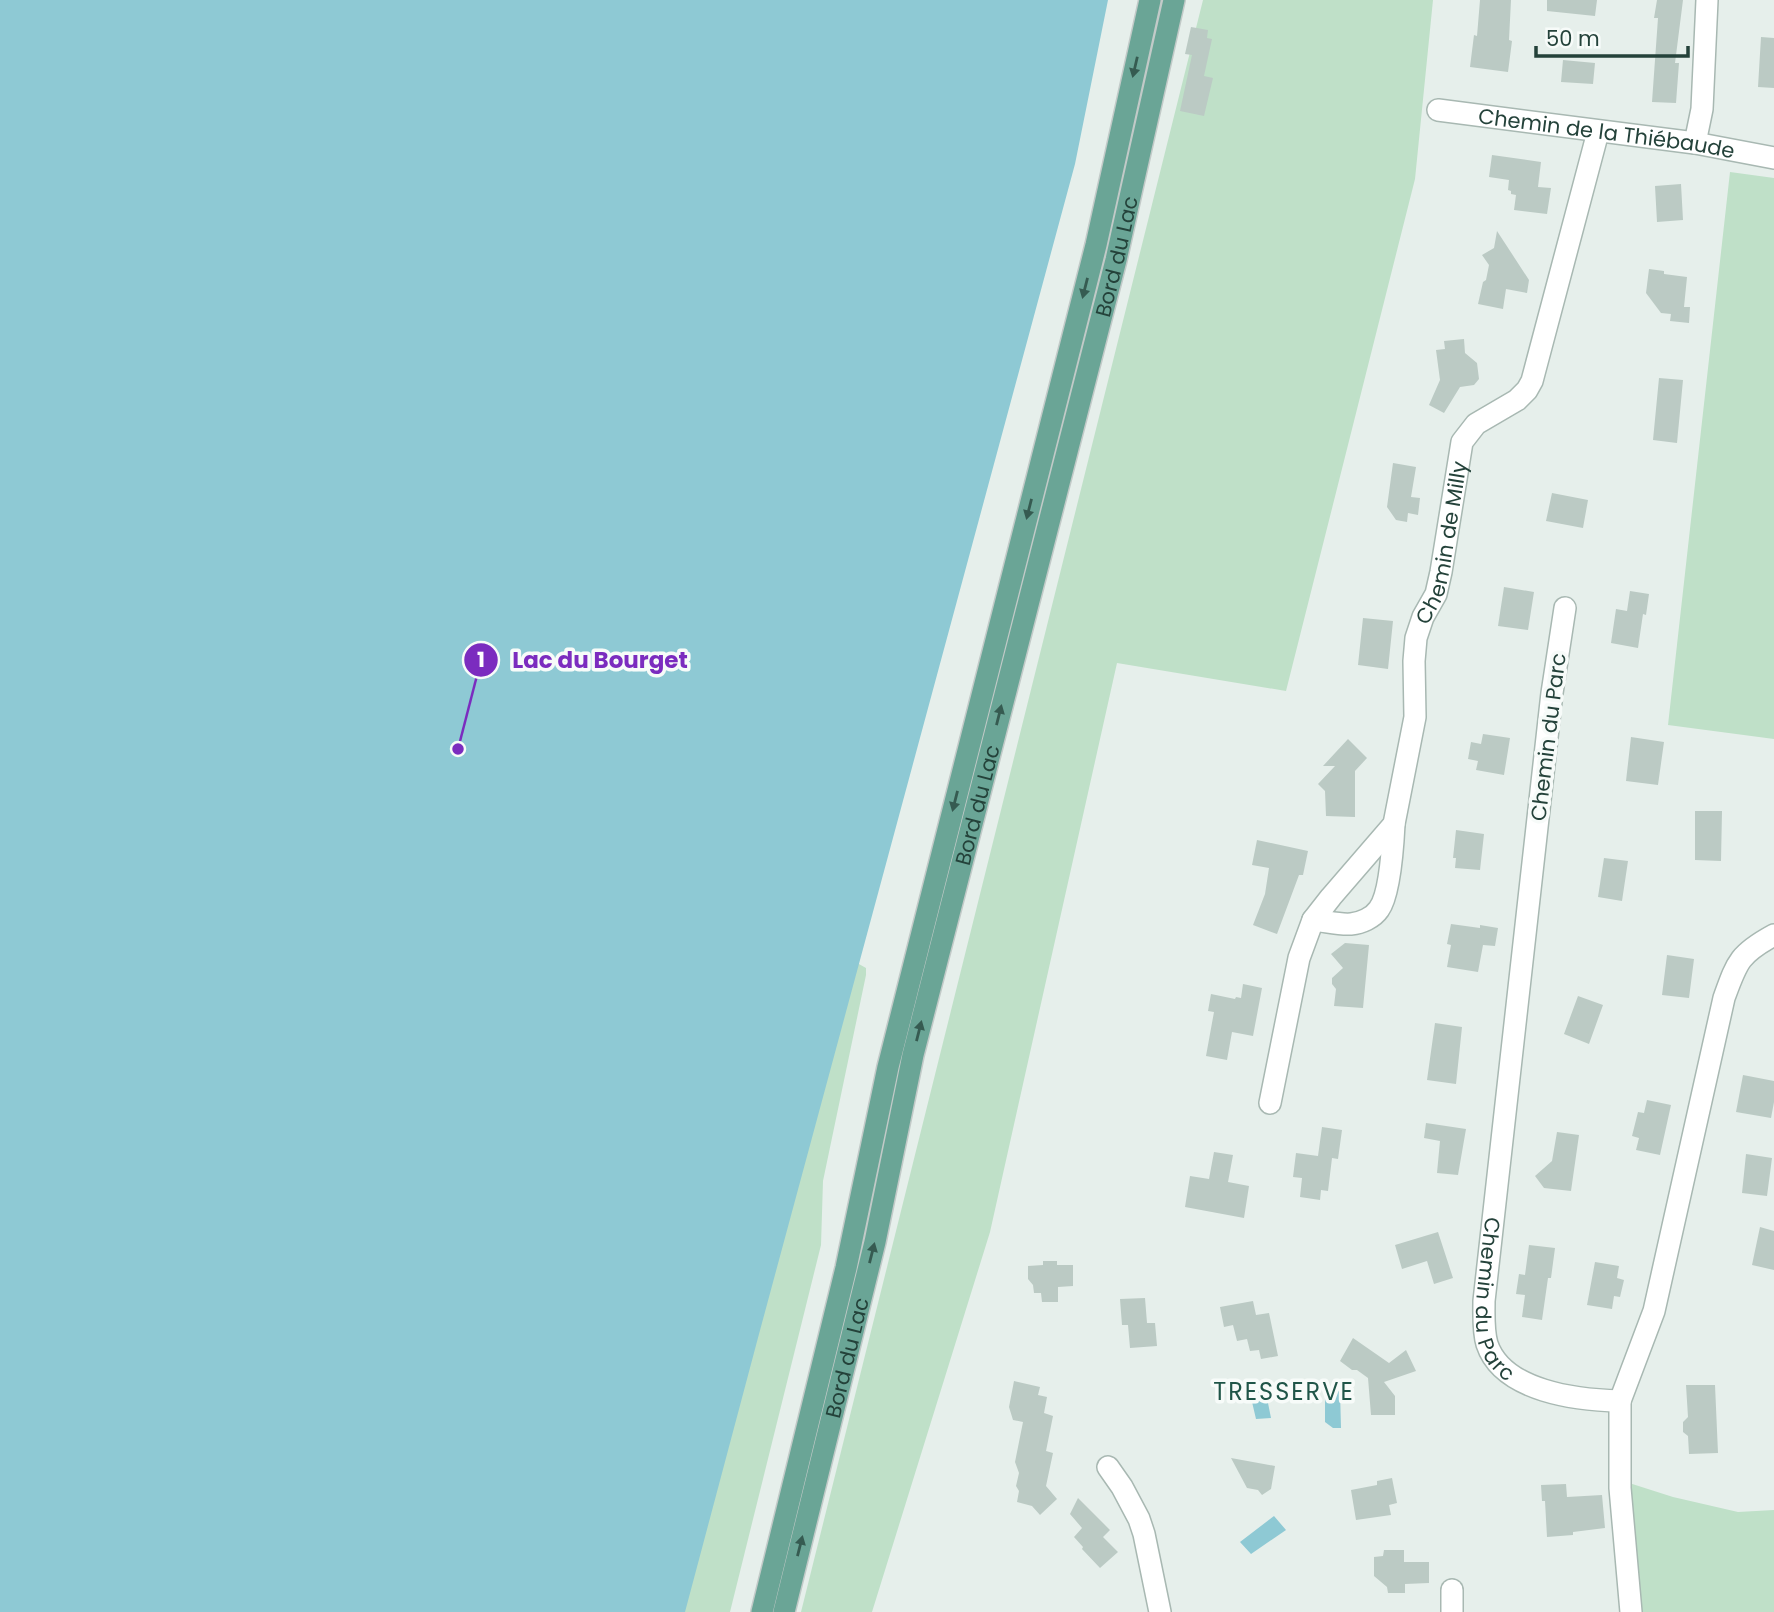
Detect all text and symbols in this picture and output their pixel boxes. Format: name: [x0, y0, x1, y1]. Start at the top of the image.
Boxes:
scale bar: [1536, 14, 1688, 58]
text: 50 m: [1546, 24, 1600, 53]
one-way arrow: [1129, 56, 1140, 78]
street label: Chemin de la Thiébaude: [1477, 101, 1737, 165]
street label: Bord du Lac: [1088, 193, 1144, 320]
one-way arrow: [1079, 278, 1090, 300]
street label: Chemin de Milly: [1408, 459, 1473, 629]
one-way arrow: [1023, 498, 1034, 520]
callout: Lac du Bourget: [463, 638, 702, 682]
text: Lac du Bourget: [512, 644, 688, 676]
text: 1: [477, 645, 485, 674]
street label: Chemin du Parc: [1523, 652, 1573, 822]
one-way arrow: [994, 704, 1005, 726]
street label: Bord du Lac: [948, 742, 1006, 868]
one-way arrow: [949, 790, 960, 812]
one-way arrow: [914, 1020, 925, 1042]
street label: Chemin du Parc: [1469, 1216, 1521, 1387]
one-way arrow: [867, 1242, 878, 1264]
street label: Bord du Lac: [818, 1294, 875, 1421]
district label: TRESSERVE: [1213, 1375, 1355, 1408]
one-way arrow: [795, 1535, 806, 1557]

